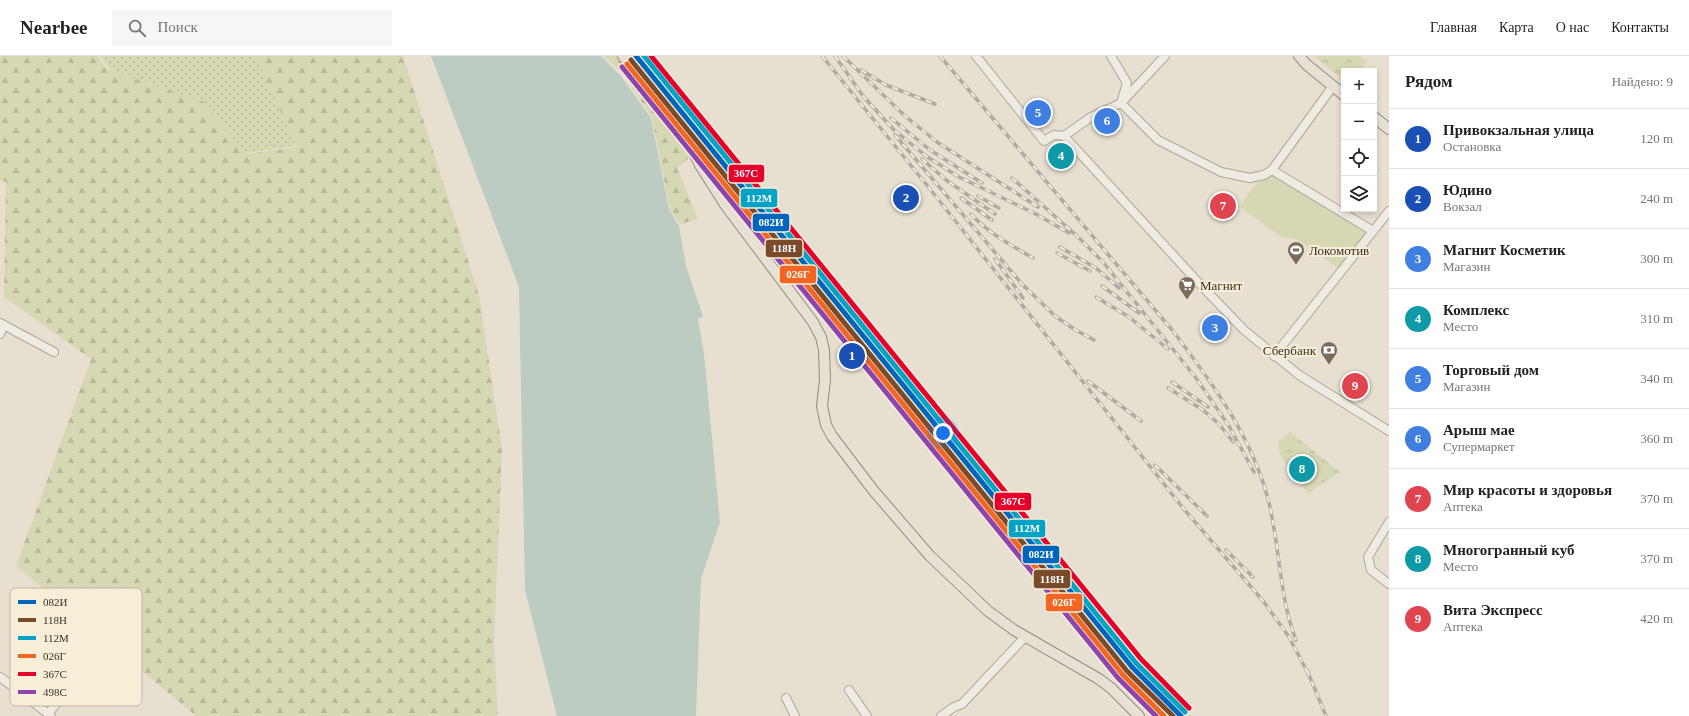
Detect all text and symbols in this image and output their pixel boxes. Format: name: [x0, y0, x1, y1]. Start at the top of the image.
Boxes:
search box: [112, 10, 392, 46]
text: Nearbee: [20, 17, 88, 38]
icon: search: [126, 17, 148, 39]
text: Поиск: [158, 19, 198, 35]
text: Главная: [1430, 20, 1477, 35]
text: Карта: [1499, 20, 1534, 35]
text: О нас: [1556, 20, 1589, 35]
text: Контакты: [1611, 20, 1669, 35]
map controls: [1341, 68, 1377, 212]
button: +: [1341, 68, 1377, 104]
text: Рядом: [1405, 72, 1453, 91]
text: Найдено: 9: [1612, 74, 1673, 89]
pin: 5: [1025, 98, 1051, 128]
button: −: [1341, 104, 1377, 140]
pin: 6: [1094, 106, 1120, 136]
text: Привокзальная улица: [1443, 122, 1594, 138]
text: 1: [1415, 131, 1421, 146]
text: 120 m: [1640, 131, 1673, 146]
text: Остановка: [1443, 139, 1501, 154]
button: locate: [1341, 140, 1377, 176]
pin: 4: [1048, 141, 1074, 171]
line badge: 367С: [728, 164, 765, 183]
text: 367С: [734, 167, 758, 179]
button: layers: [1341, 176, 1377, 212]
text: Юдино: [1443, 182, 1492, 198]
pin: 2: [893, 183, 919, 213]
line badge: 112М: [740, 188, 778, 208]
pin: 7: [1210, 191, 1236, 221]
text: 2: [1415, 191, 1421, 206]
text: 240 m: [1640, 191, 1673, 206]
text: 112М: [746, 192, 773, 204]
text: Вокзал: [1443, 199, 1482, 214]
line badge: 082И: [752, 213, 790, 232]
text: 082И: [758, 216, 784, 228]
line badge: 118Н: [765, 239, 803, 258]
sports icon: Локомотив: [1286, 240, 1306, 265]
text: 118Н: [772, 242, 797, 254]
text: Магнит Косметик: [1443, 242, 1566, 258]
place label: Локомотив: [1309, 243, 1369, 258]
text: 3: [1415, 251, 1421, 266]
text: 300 m: [1640, 251, 1673, 266]
text: Магазин: [1443, 259, 1490, 274]
line badge: 026Г: [779, 265, 817, 284]
text: 026Г: [786, 268, 810, 280]
supermarket icon: Магнит: [1177, 275, 1197, 300]
place label: Магнит: [1200, 278, 1243, 293]
text: Комплекс: [1443, 302, 1509, 318]
text: 4: [1415, 311, 1421, 326]
text: 310 m: [1640, 311, 1673, 326]
pin: 3: [1202, 313, 1228, 343]
text: Место: [1443, 319, 1478, 334]
bank icon: Сбербанк: [1319, 340, 1339, 365]
pin: 1: [839, 341, 865, 371]
place label: Сбербанк: [1263, 343, 1317, 358]
text: Торговый дом: [1443, 362, 1539, 378]
pin: 9: [1342, 371, 1368, 401]
text: 5: [1415, 371, 1421, 386]
text: 340 m: [1640, 371, 1673, 386]
text: Магазин: [1443, 379, 1490, 394]
text: Арыш мае: [1443, 422, 1515, 438]
your location: [933, 423, 953, 443]
text: 6: [1415, 431, 1421, 446]
text: 360 m: [1640, 431, 1673, 446]
text: Супермаркет: [1443, 439, 1515, 454]
pin: 8: [1289, 454, 1315, 484]
text: Мир красоты и здоровья: [1443, 482, 1612, 498]
text: 7: [1415, 491, 1421, 506]
text: 370 m: [1640, 491, 1673, 506]
line badge: 367С: [994, 492, 1032, 511]
text: 367С: [1001, 495, 1025, 507]
text: Аптека: [1443, 499, 1483, 514]
line badge: 112М: [1008, 519, 1046, 538]
text: 112М: [1014, 522, 1041, 534]
text: Многогранный куб: [1443, 542, 1575, 558]
line badge: 082И: [1022, 545, 1060, 564]
text: 082И: [1028, 548, 1054, 560]
text: 8: [1415, 551, 1421, 566]
text: 370 m: [1640, 551, 1673, 566]
text: Место: [1443, 559, 1478, 574]
line badge: 118Н: [1033, 569, 1071, 589]
text: 118Н: [1040, 573, 1065, 585]
legend: [10, 588, 142, 706]
line badge: 026Г: [1045, 593, 1083, 612]
text: 082И: [43, 596, 68, 608]
text: 026Г: [1052, 596, 1076, 608]
text: Вита Экспресс: [1443, 602, 1543, 618]
text: 9: [1415, 611, 1421, 626]
text: 420 m: [1640, 611, 1673, 626]
text: 118Н: [43, 614, 67, 626]
text: Аптека: [1443, 619, 1483, 634]
text: 112М: [43, 632, 69, 644]
text: 026Г: [43, 650, 66, 662]
text: 367С: [43, 668, 67, 680]
text: 498С: [43, 686, 67, 698]

